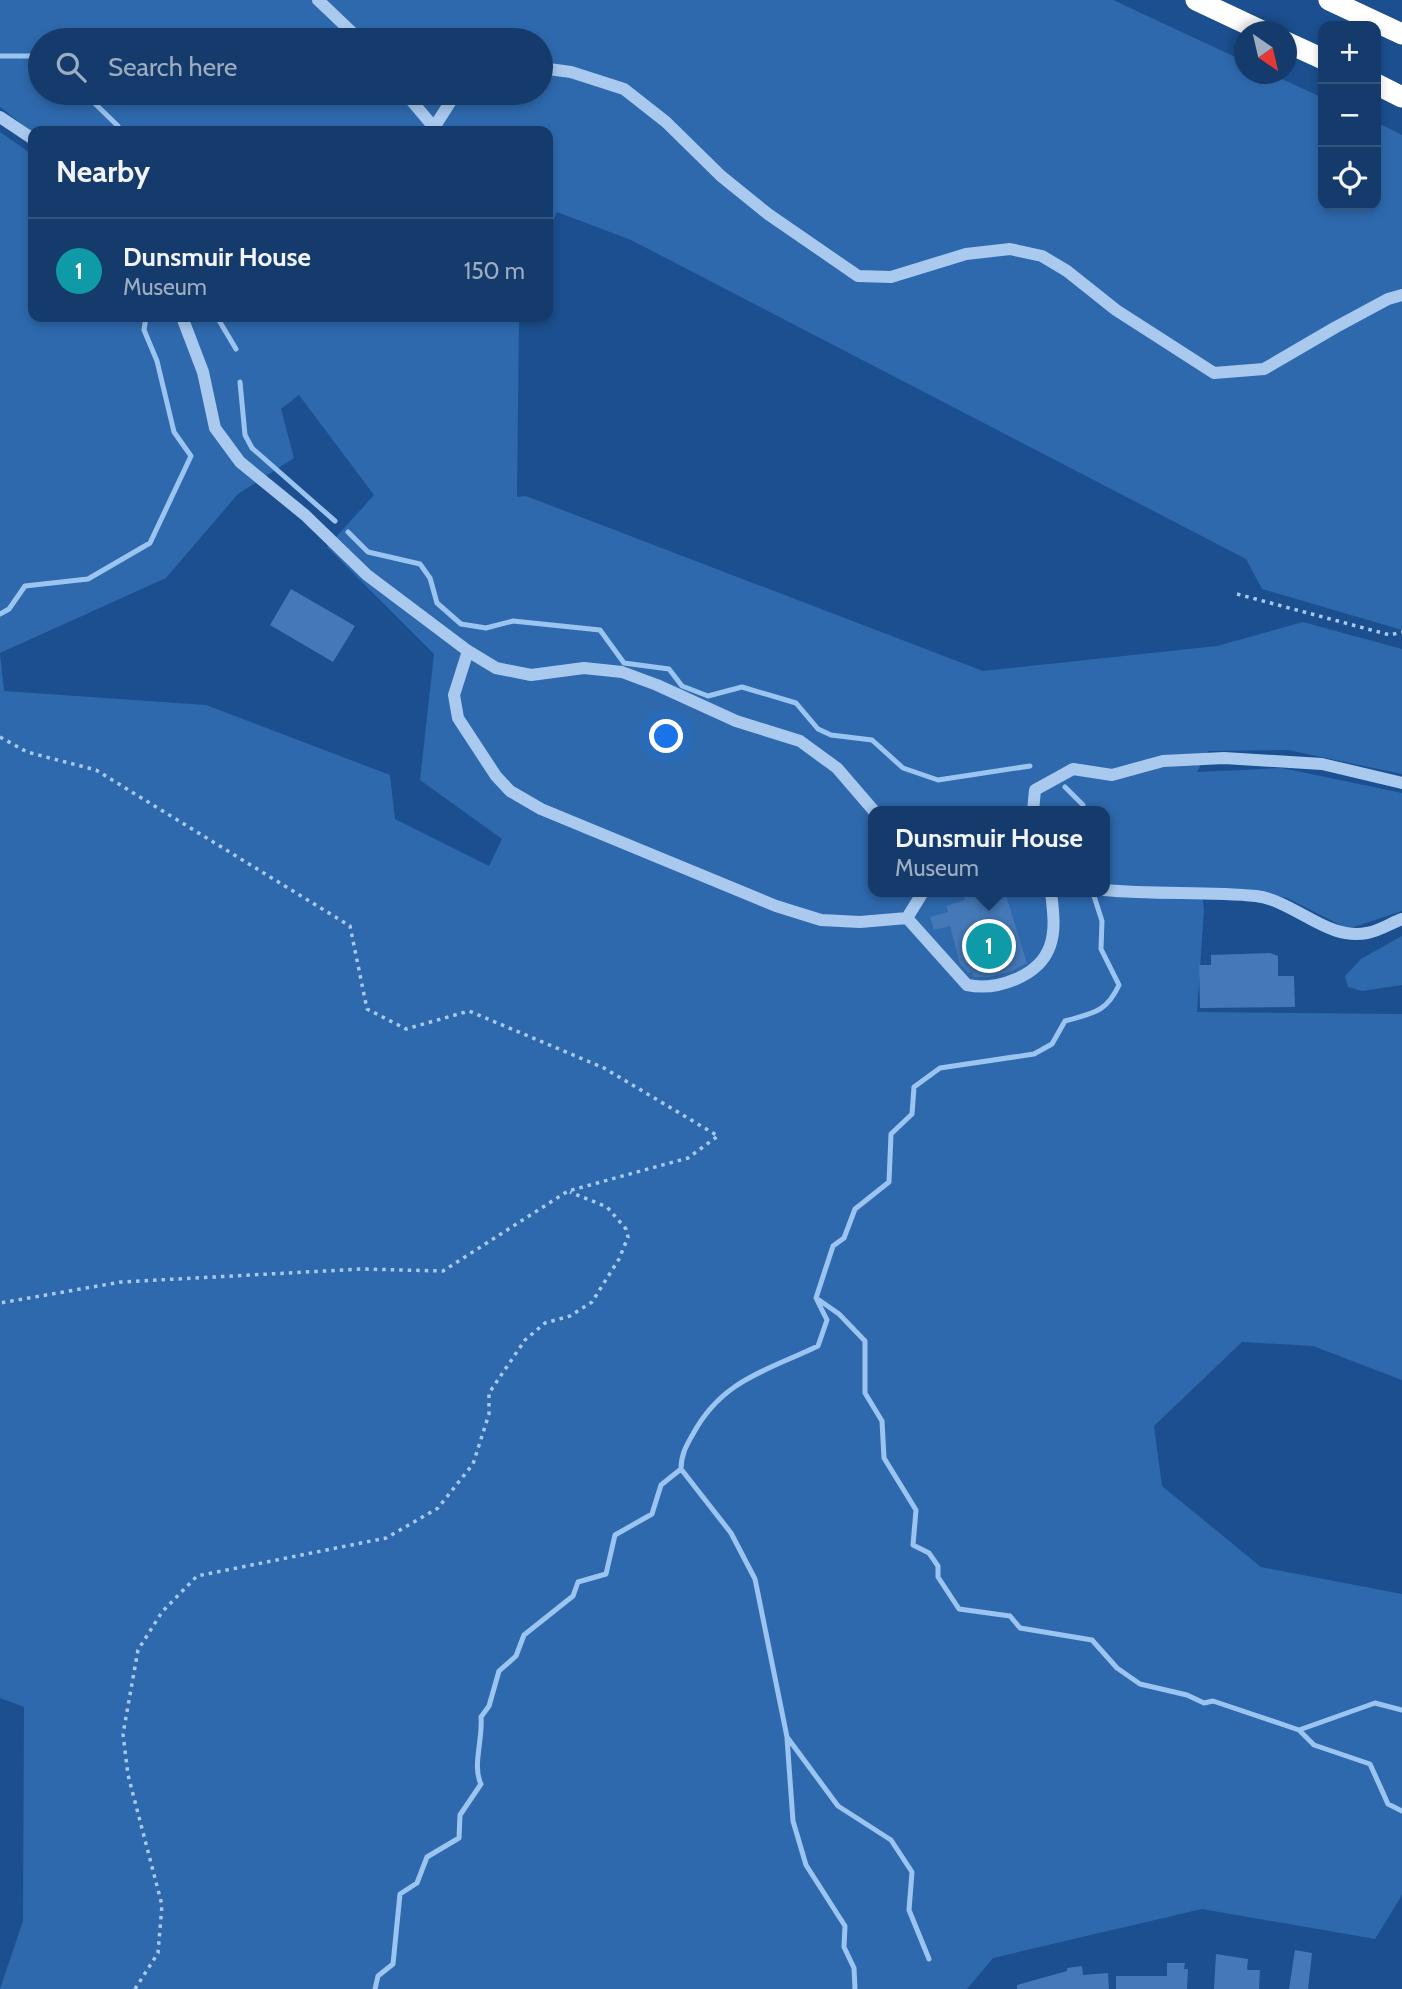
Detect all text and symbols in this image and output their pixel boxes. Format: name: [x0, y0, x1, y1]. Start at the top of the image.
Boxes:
north arrow: [1234, 21, 1297, 84]
map controls: [1318, 21, 1381, 210]
button: +: [1318, 21, 1381, 84]
search box: [28, 28, 553, 105]
icon: search: [52, 48, 90, 86]
text: Search here: [108, 51, 237, 83]
button: −: [1318, 84, 1381, 147]
button: locate: [1318, 147, 1381, 210]
text: Nearby: [56, 153, 150, 190]
text: Dunsmuir House: [123, 241, 311, 273]
text: 1: [75, 257, 83, 285]
text: 150 m: [464, 257, 525, 285]
text: Museum: [123, 273, 207, 301]
your location: [649, 719, 683, 753]
popup: [868, 806, 1110, 897]
text: Dunsmuir House: [895, 822, 1083, 854]
text: Museum: [895, 854, 979, 882]
pin: 1: [966, 920, 1012, 972]

